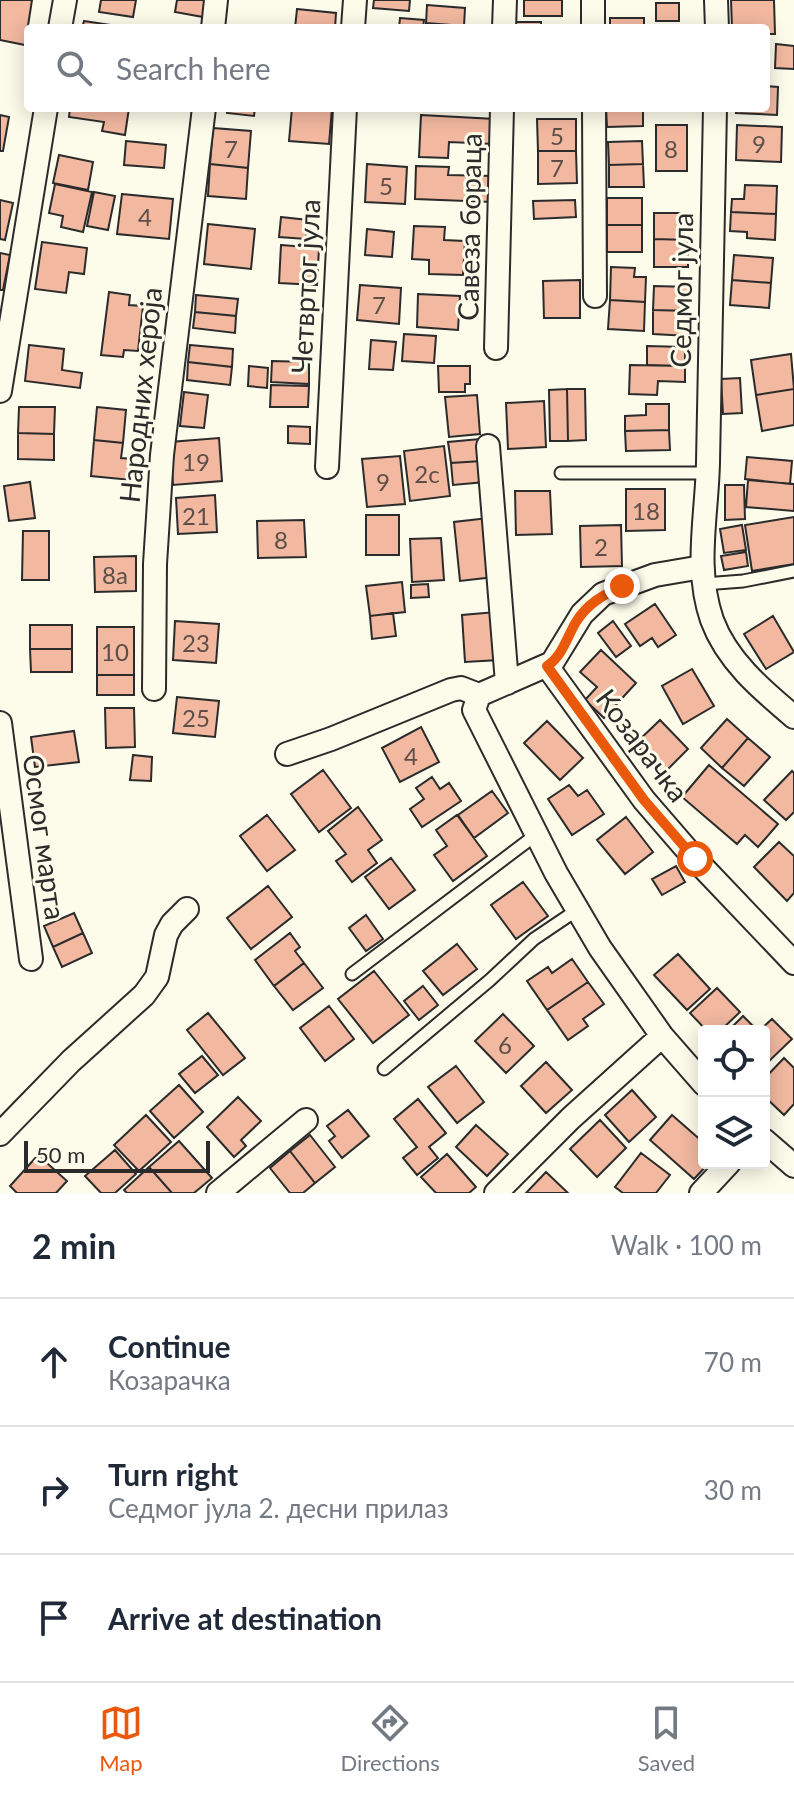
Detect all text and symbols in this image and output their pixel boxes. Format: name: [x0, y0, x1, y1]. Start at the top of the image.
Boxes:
search box: [24, 24, 770, 112]
icon: search: [52, 46, 96, 90]
text: Search here: [116, 50, 271, 86]
house number: 5: [550, 121, 564, 150]
house number: 9: [752, 129, 766, 158]
street label: Савеза бораца: [450, 133, 488, 321]
house number: 7: [224, 134, 238, 163]
house number: 8: [664, 134, 678, 163]
house number: 7: [550, 153, 564, 182]
house number: 5: [379, 171, 393, 200]
street label: Четвртог јула: [283, 198, 327, 374]
house number: 4: [138, 202, 152, 231]
street label: Седмог јула: [663, 212, 699, 368]
street label: Народних хероја: [112, 286, 168, 504]
house number: 7: [372, 290, 386, 319]
house number: 19: [182, 447, 210, 476]
house number: 2c: [414, 459, 440, 488]
house number: 9: [376, 467, 390, 496]
house number: 18: [632, 496, 660, 525]
house number: 21: [182, 501, 210, 530]
house number: 8: [274, 525, 288, 554]
house number: 2: [594, 532, 608, 561]
house number: 8a: [102, 560, 128, 589]
route end: [604, 568, 640, 604]
house number: 23: [182, 628, 210, 657]
house number: 10: [101, 637, 129, 666]
street label: Козарачка: [590, 682, 696, 808]
house number: 25: [182, 703, 210, 732]
house number: 4: [404, 741, 418, 770]
street label: Осмог марта: [17, 752, 73, 922]
route start: [677, 841, 713, 877]
map controls: [698, 1025, 770, 1169]
button: locate: [698, 1025, 770, 1097]
house number: 6: [498, 1030, 512, 1059]
button: layers: [698, 1097, 770, 1169]
scale bar: [24, 1137, 210, 1173]
text: 50 m: [36, 1141, 85, 1168]
text: 2 min: [32, 1225, 116, 1266]
text: Walk · 100 m: [611, 1229, 762, 1261]
text: Continue: [108, 1328, 231, 1364]
icon: ahead: [32, 1340, 76, 1384]
text: 70 m: [704, 1346, 762, 1378]
text: Козарачка: [108, 1364, 231, 1396]
text: Turn right: [108, 1456, 238, 1492]
icon: right: [32, 1468, 76, 1512]
text: 30 m: [704, 1474, 762, 1506]
text: Седмог јула 2. десни прилаз: [108, 1492, 449, 1524]
icon: arrive: [32, 1596, 76, 1640]
text: Arrive at destination: [108, 1600, 382, 1636]
tab: Map: [99, 1701, 143, 1776]
tab: Directions: [341, 1701, 440, 1776]
tab: Saved: [638, 1701, 695, 1776]

